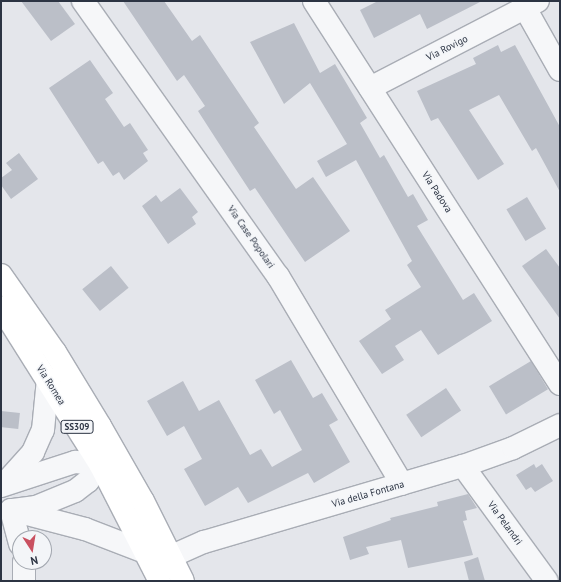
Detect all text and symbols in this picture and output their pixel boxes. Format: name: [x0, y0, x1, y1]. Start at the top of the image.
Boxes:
street label: Via Rovigo: [424, 32, 470, 64]
street label: Via Padova: [419, 169, 455, 215]
street label: Via Case Popolari: [225, 203, 277, 271]
street label: Via Romea: [34, 363, 68, 407]
road number: SS309: [60, 420, 94, 434]
street label: Via della Fontana: [330, 478, 406, 510]
street label: Via Pelandri: [485, 499, 525, 547]
north arrow: [12, 530, 52, 570]
text: N: [29, 553, 39, 568]

